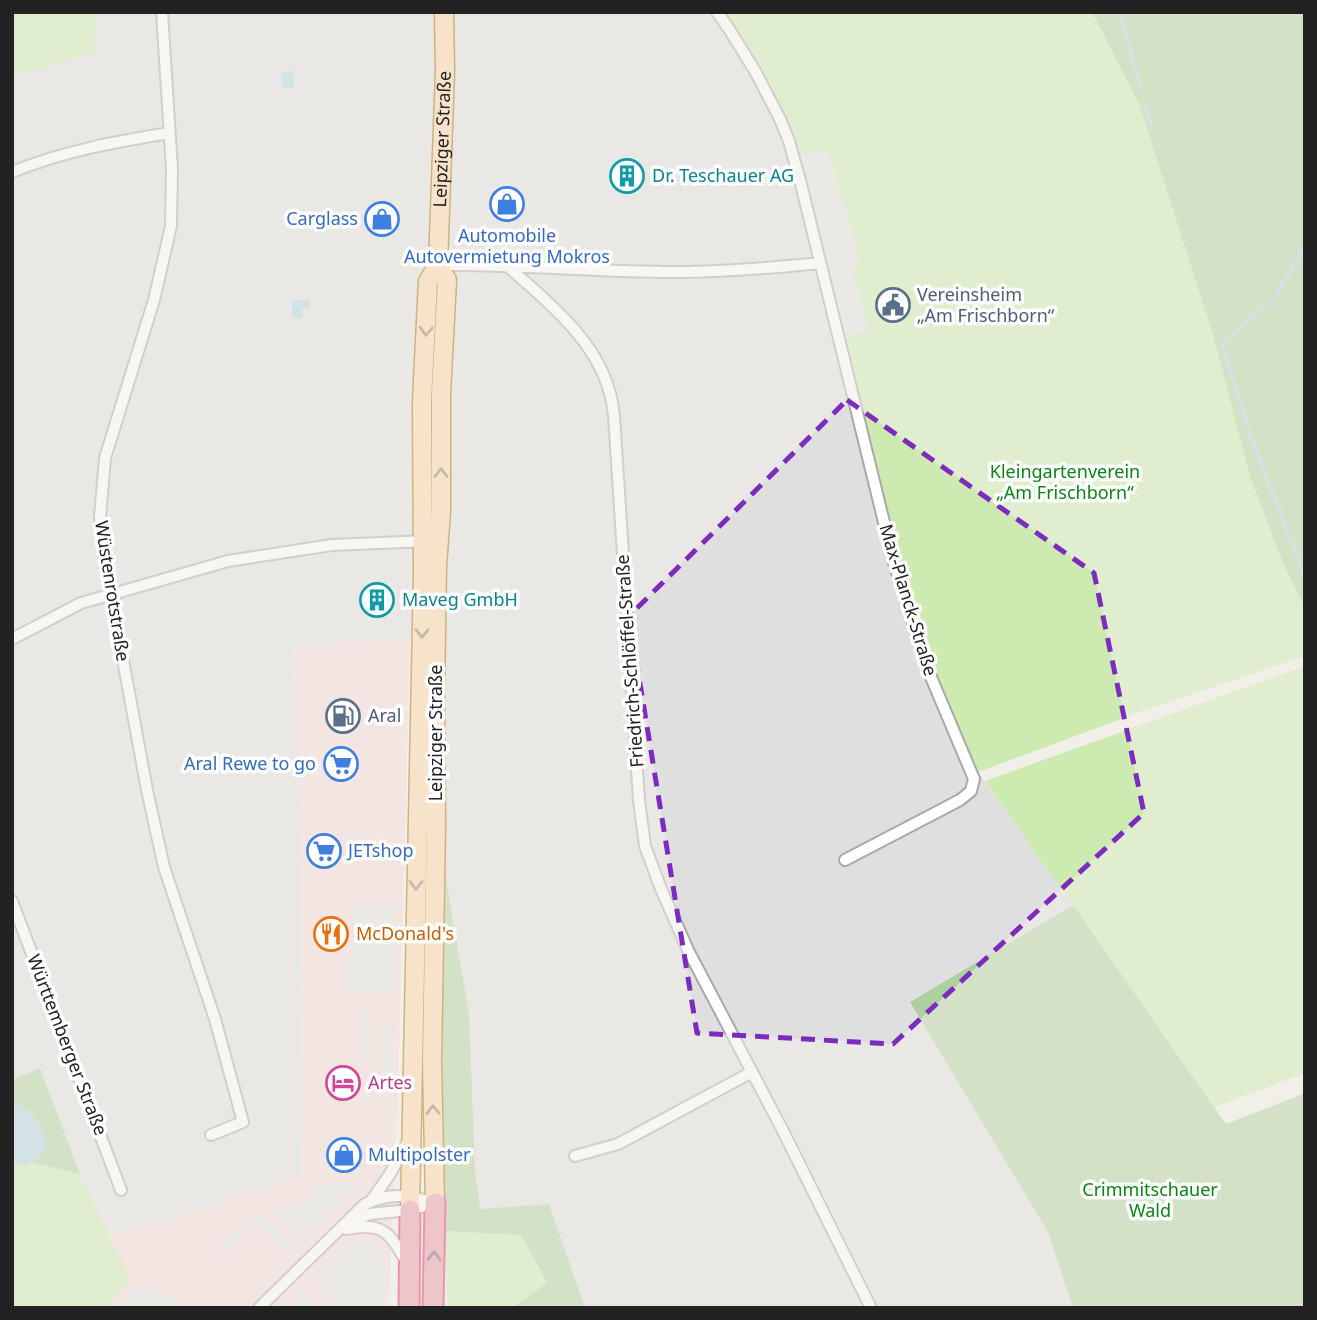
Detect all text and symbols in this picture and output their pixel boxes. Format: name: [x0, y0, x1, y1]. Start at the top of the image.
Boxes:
street label: Leipziger Straße: [427, 70, 456, 208]
building icon: Dr. Teschauer AG: [608, 157, 646, 195]
place label: Dr. Teschauer AG: [652, 163, 794, 187]
shop icon: Automobile Autovermietung Mokros: [488, 185, 526, 223]
shop icon: Carglass: [363, 200, 401, 238]
place label: Carglass: [286, 206, 358, 230]
place label: Automobile Autovermietung Mokros: [404, 223, 610, 268]
place label: Vereinsheim „Am Frischborn“: [917, 282, 1055, 327]
public building icon: Vereinsheim „Am Frischborn“: [874, 286, 912, 324]
one-way arrow: [418, 325, 433, 336]
park label: Kleingartenverein „Am Frischborn“: [990, 459, 1140, 504]
one-way arrow: [433, 467, 449, 478]
street label: Wüstenrotstraße: [90, 519, 136, 663]
street label: Max-Planck-Straße: [874, 521, 943, 679]
street label: Friedrich-Schlöffel-Straße: [610, 554, 648, 768]
building icon: Maveg GmbH: [358, 581, 396, 619]
place label: Maveg GmbH: [402, 587, 518, 611]
one-way arrow: [414, 628, 429, 639]
street label: Leipziger Straße: [423, 665, 447, 801]
fuel station icon: Aral: [324, 697, 362, 735]
place label: Aral: [368, 703, 401, 727]
supermarket icon: Aral Rewe to go: [322, 745, 360, 783]
place label: Aral Rewe to go: [184, 751, 316, 775]
supermarket icon: JETshop: [305, 832, 343, 870]
place label: JETshop: [346, 838, 414, 862]
one-way arrow: [408, 881, 424, 891]
restaurant icon: McDonald's: [312, 915, 350, 953]
place label: McDonald's: [356, 921, 454, 945]
street label: Württemberger Straße: [22, 951, 114, 1139]
hotel icon: Artes: [324, 1064, 362, 1102]
place label: Artes: [368, 1070, 412, 1094]
one-way arrow: [426, 1104, 441, 1115]
shop icon: Multipolster: [325, 1136, 363, 1174]
place label: Multipolster: [368, 1142, 471, 1166]
park label: Crimmitschauer Wald: [1082, 1177, 1218, 1222]
one-way arrow: [426, 1250, 442, 1260]

